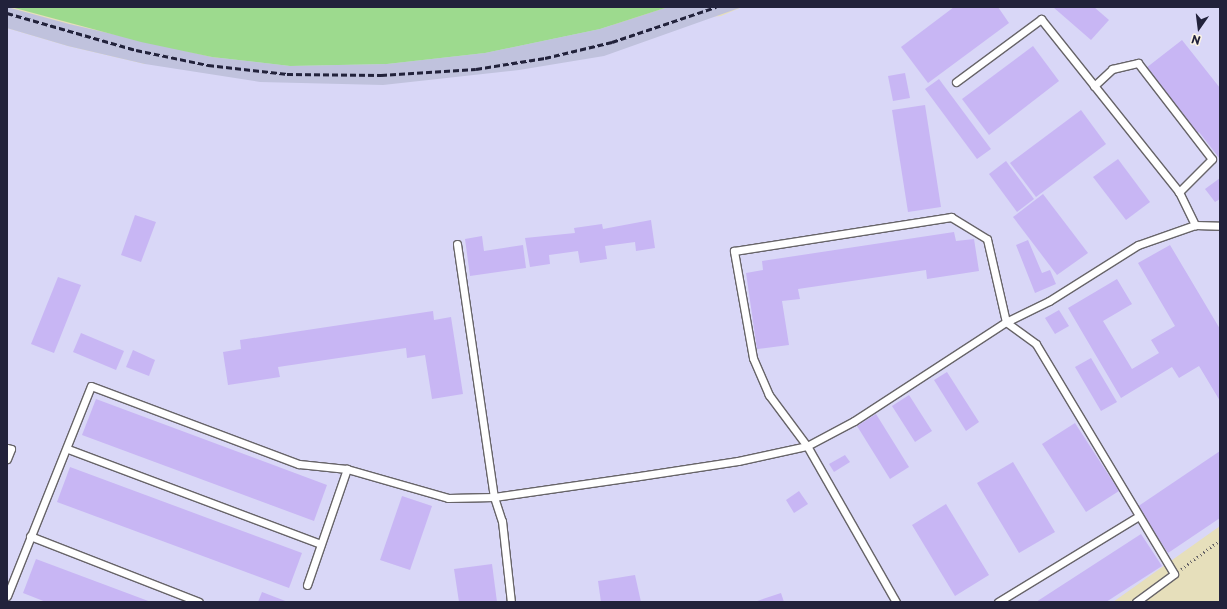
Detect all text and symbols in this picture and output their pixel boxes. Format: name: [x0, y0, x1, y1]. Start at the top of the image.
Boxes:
north arrow: [1179, 8, 1219, 48]
text: N: [1190, 31, 1202, 49]

